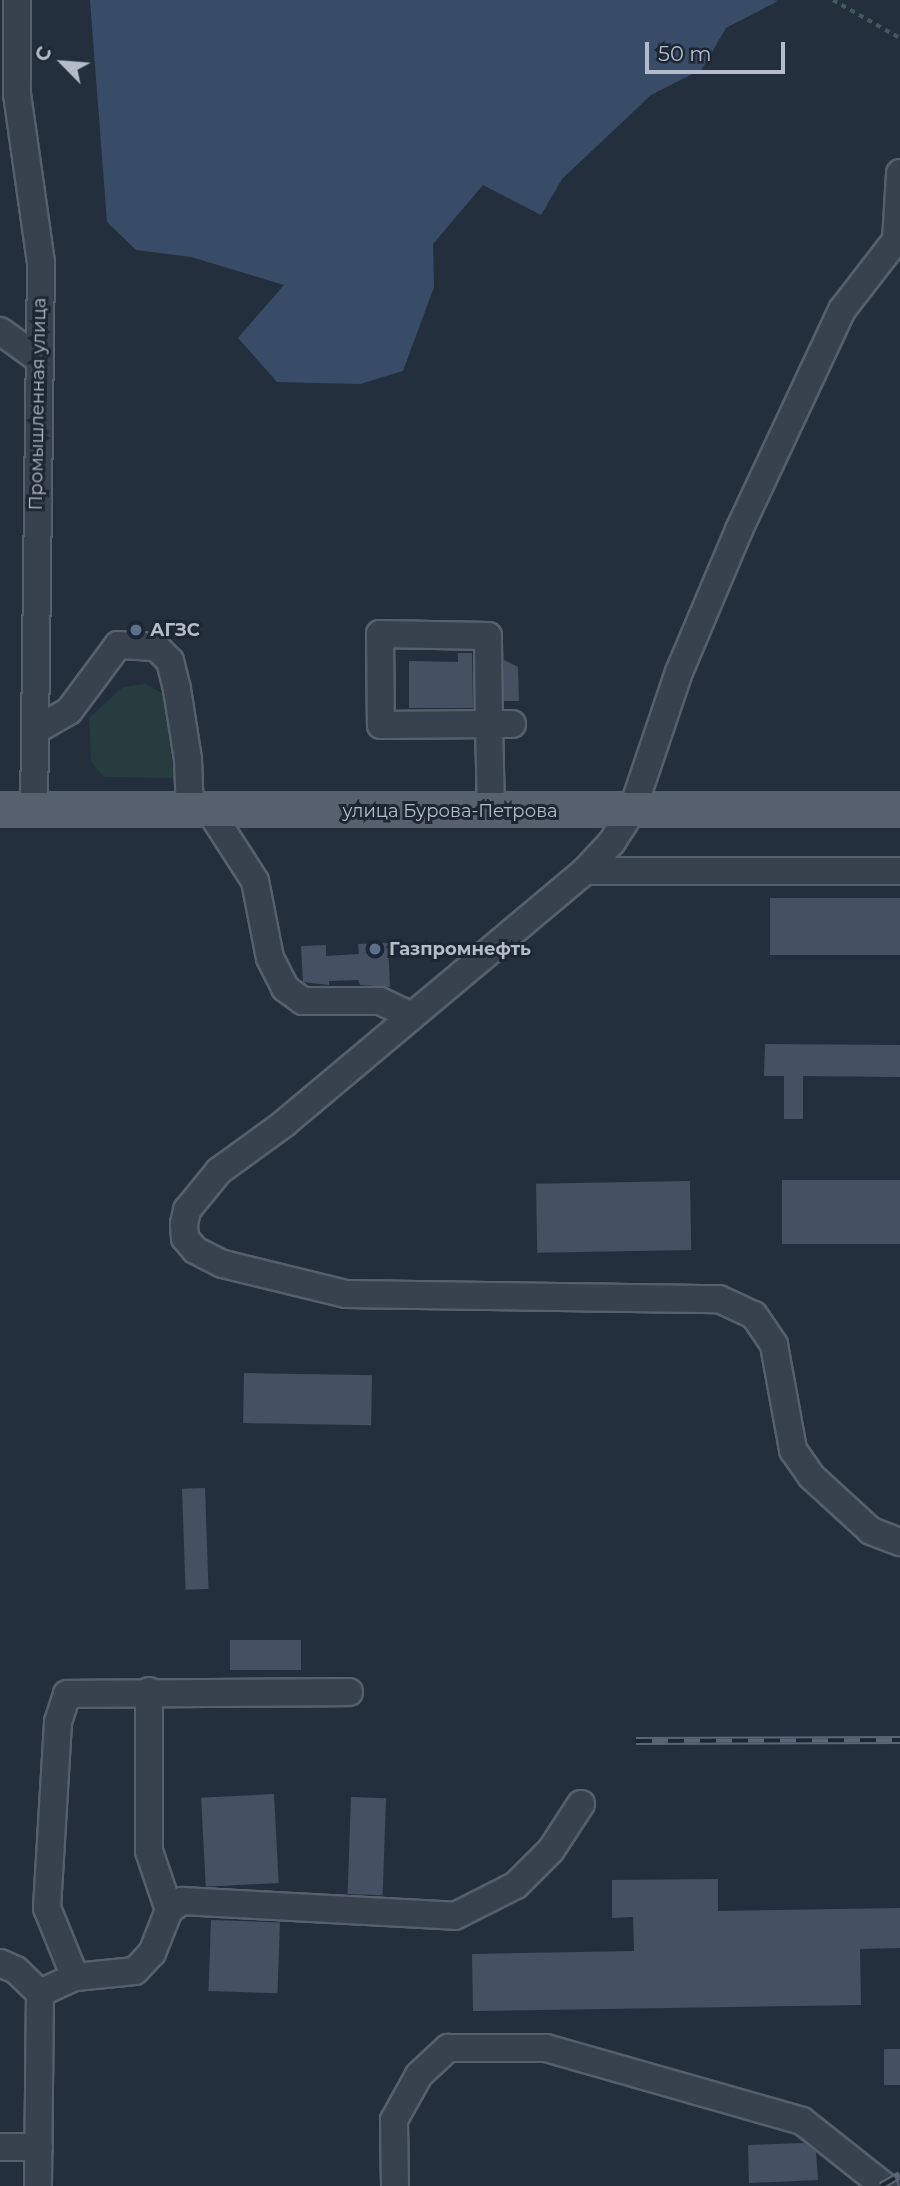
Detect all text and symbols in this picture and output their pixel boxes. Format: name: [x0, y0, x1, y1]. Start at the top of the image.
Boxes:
north arrow: [28, 28, 98, 98]
scale bar: [648, 28, 788, 72]
text: 50 m: [658, 41, 712, 66]
text: С: [30, 43, 57, 65]
street label: Промышленная улица: [25, 297, 51, 511]
place label: АГЗС: [150, 619, 200, 641]
marker: АГЗС: [128, 622, 144, 638]
street label: улица Бурова-Петрова: [342, 800, 558, 822]
place label: Газпромнефть: [389, 938, 531, 960]
marker: Газпромнефть: [367, 941, 383, 957]

